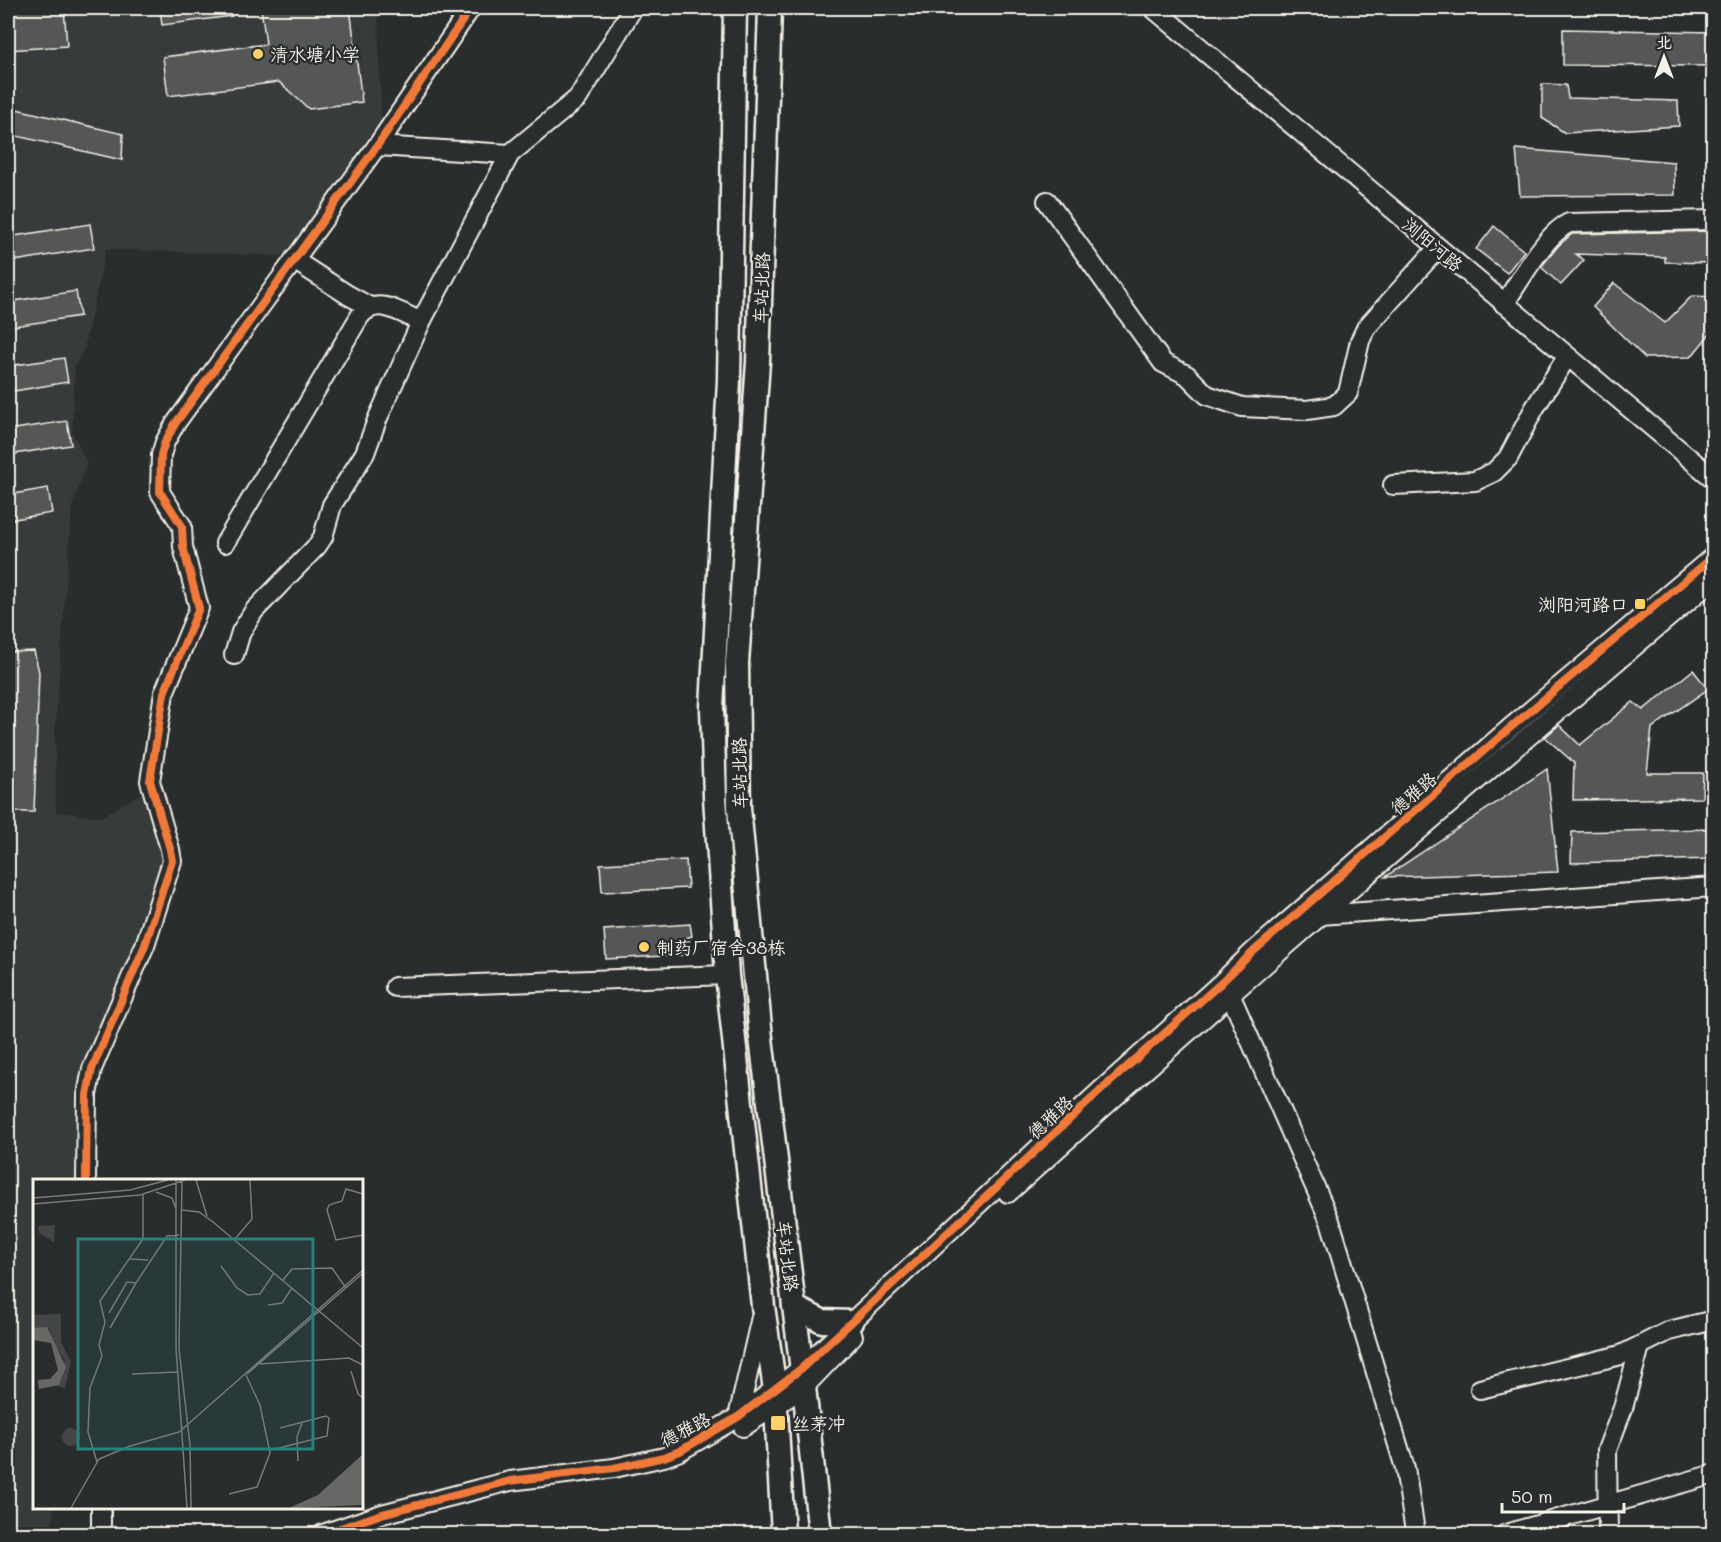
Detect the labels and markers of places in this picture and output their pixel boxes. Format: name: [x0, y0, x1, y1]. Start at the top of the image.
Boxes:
place label: 清水塘小学: [270, 42, 360, 66]
marker: 清水塘小学: [251, 47, 265, 61]
place label: 浏阳河路口: [1538, 592, 1628, 616]
marker: 浏阳河路口: [1633, 597, 1647, 611]
place label: 制药厂宿舍38栋: [656, 935, 785, 959]
marker: 制药厂宿舍38栋: [637, 940, 651, 954]
place label: 丝茅冲: [792, 1411, 846, 1435]
marker: 丝茅冲: [769, 1414, 787, 1432]

